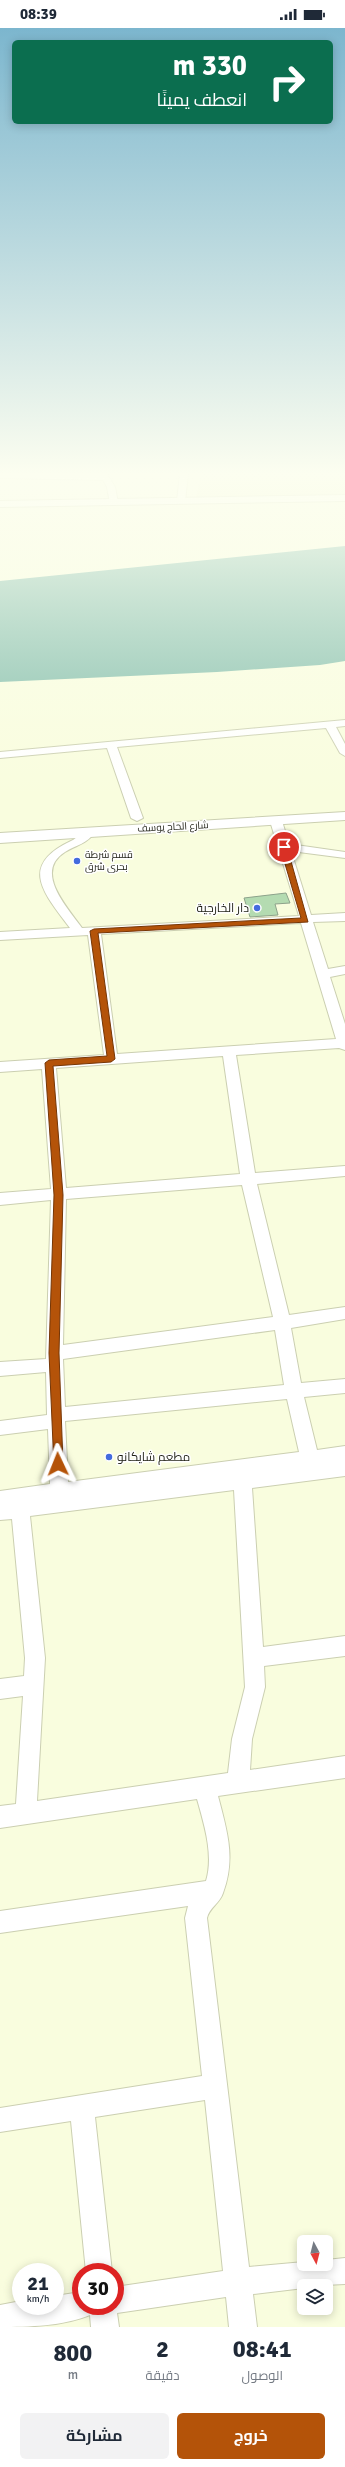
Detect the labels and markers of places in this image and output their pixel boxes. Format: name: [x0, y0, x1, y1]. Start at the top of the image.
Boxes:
pin: [267, 830, 301, 864]
place label: قسم شرطة بحرى شرق: [85, 849, 133, 873]
marker: قسم شرطة بحرى شرق: [72, 856, 82, 866]
place label: دار الخارجية: [197, 901, 249, 916]
marker: دار الخارجية: [252, 903, 262, 913]
place label: مطعم شايكانو: [117, 1450, 190, 1465]
marker: مطعم شايكانو: [104, 1452, 114, 1462]

